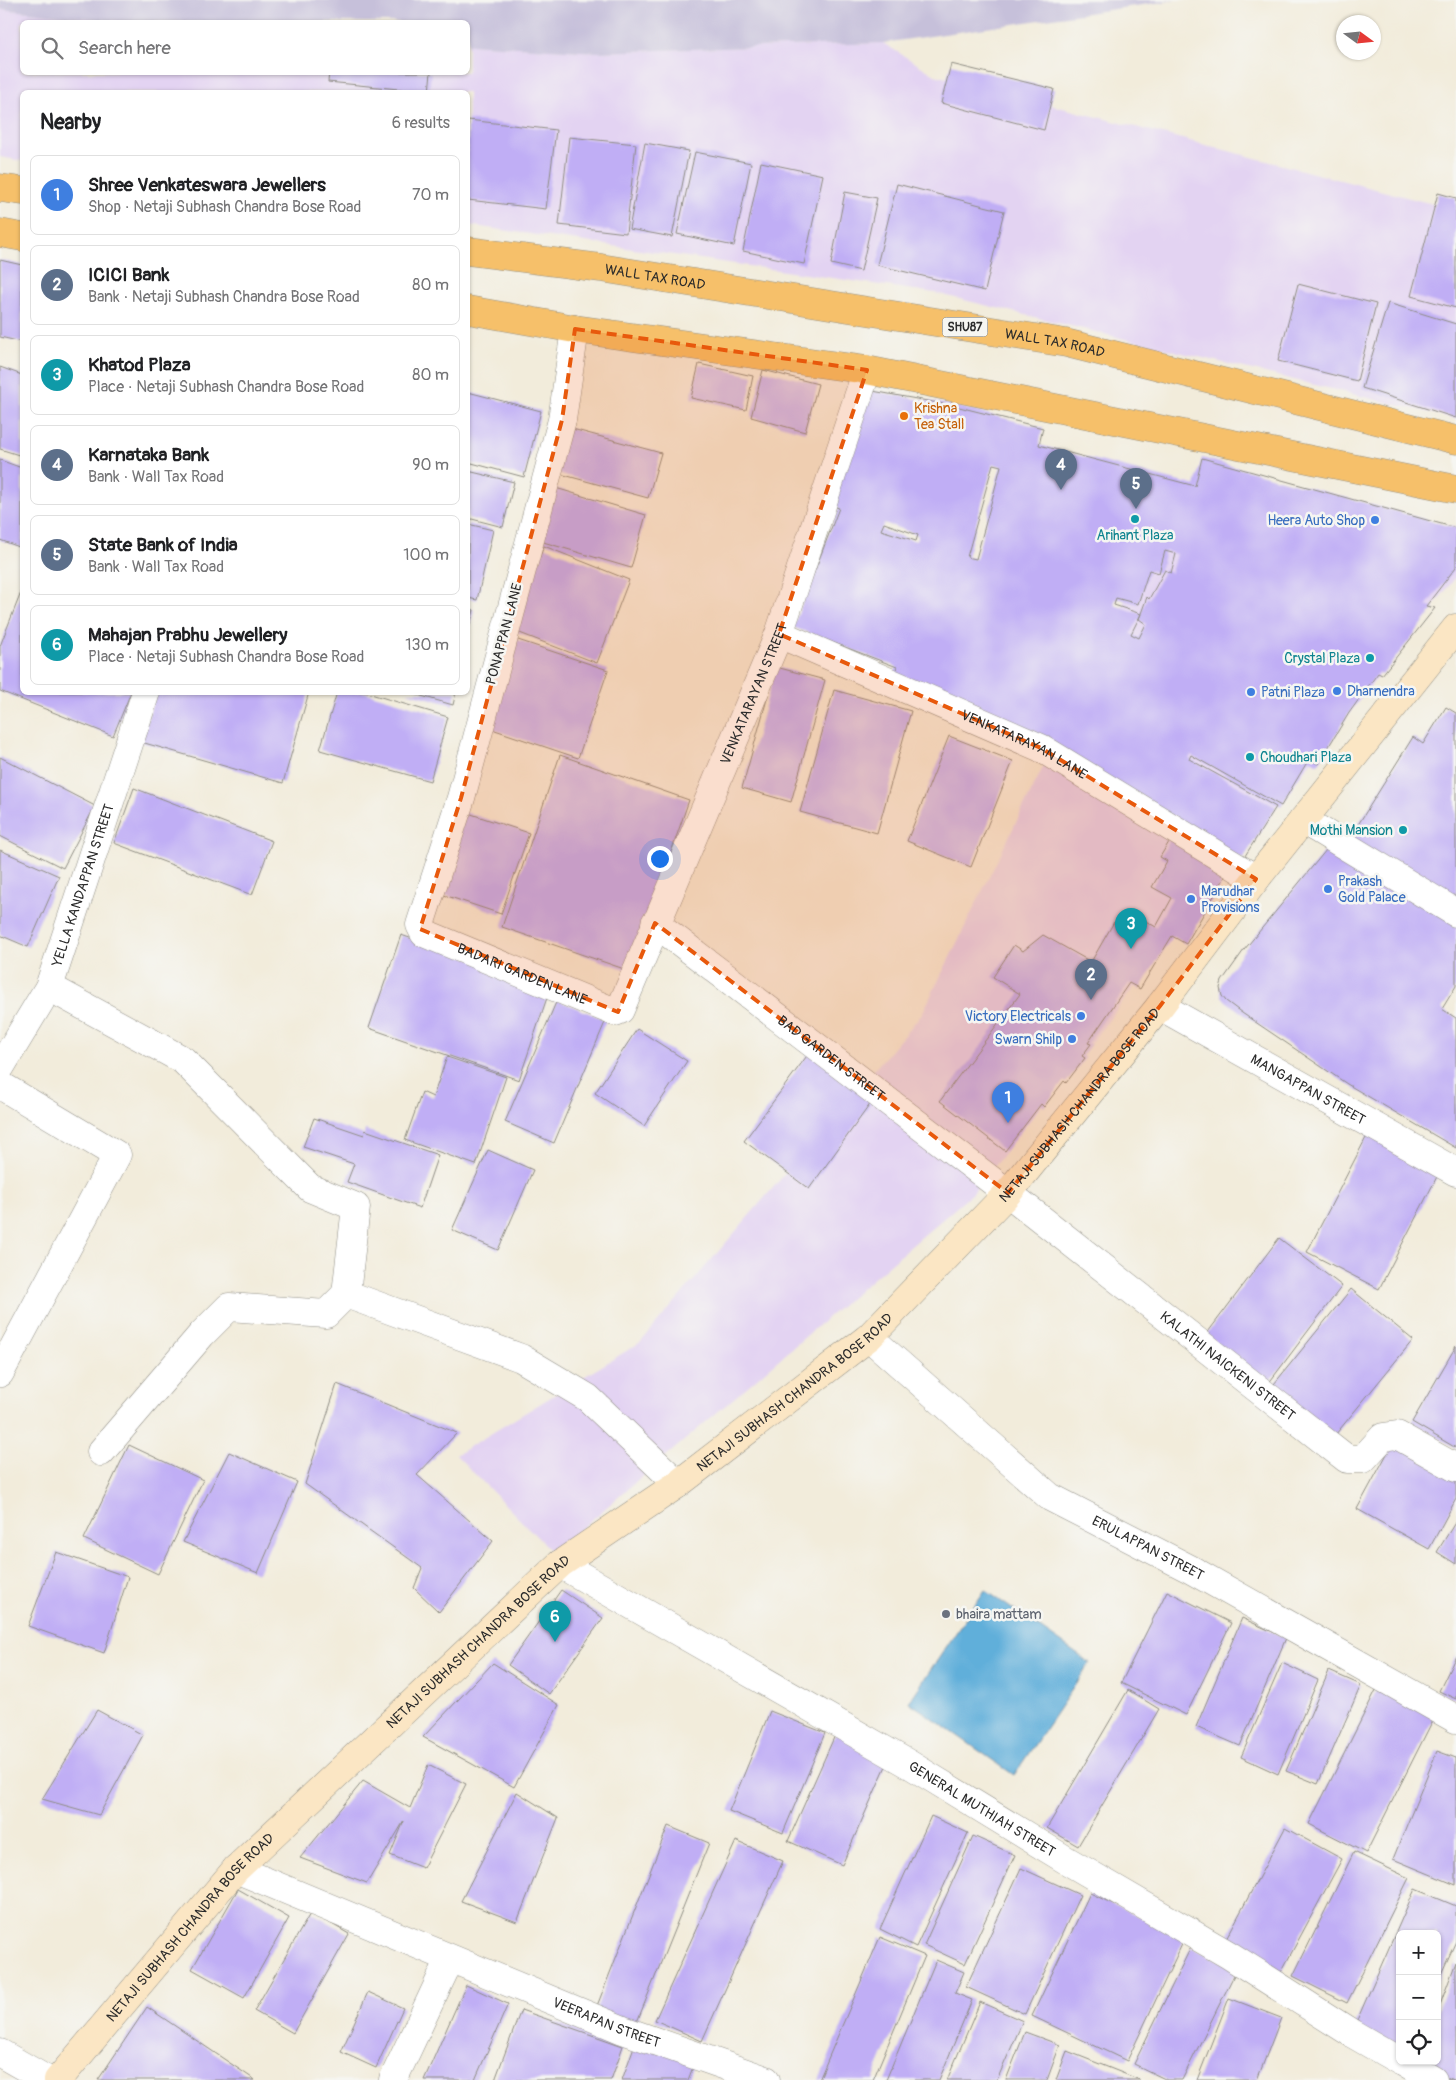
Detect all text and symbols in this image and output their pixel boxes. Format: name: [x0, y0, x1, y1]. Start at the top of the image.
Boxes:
north arrow: [1336, 15, 1381, 60]
search box: [20, 20, 470, 75]
icon: search: [38, 34, 66, 62]
text: Search here: [78, 36, 171, 60]
text: Nearby: [40, 109, 101, 136]
text: 6 results: [392, 113, 450, 133]
text: Shree Venkateswara Jewellers: [88, 173, 326, 197]
text: 1: [54, 185, 60, 205]
text: 70 m: [412, 185, 449, 205]
text: Shop · Netaji Subhash Chandra Bose Road: [88, 197, 361, 217]
street label: WALL TAX ROAD: [604, 260, 707, 293]
text: ICICI Bank: [88, 263, 169, 287]
text: 2: [53, 275, 61, 295]
text: 80 m: [412, 275, 449, 295]
text: Bank · Netaji Subhash Chandra Bose Road: [88, 287, 360, 307]
road number: SHU87: [942, 318, 988, 337]
street label: WALL TAX ROAD: [1004, 325, 1107, 361]
text: Khatod Plaza: [88, 353, 191, 377]
text: 3: [53, 365, 61, 385]
text: 80 m: [412, 365, 449, 385]
text: Place · Netaji Subhash Chandra Bose Road: [88, 377, 364, 397]
place label: Krishna Tea Stall: [914, 400, 964, 433]
marker: Krishna Tea Stall: [898, 410, 910, 422]
text: Karnataka Bank: [88, 443, 209, 467]
pin: 4: [1045, 449, 1077, 490]
text: 4: [52, 455, 62, 475]
text: 90 m: [412, 455, 449, 475]
text: Bank · Wall Tax Road: [88, 467, 224, 487]
pin: 5: [1120, 468, 1152, 509]
place label: Heera Auto Shop: [1268, 512, 1365, 529]
marker: Arihant Plaza: [1129, 513, 1141, 525]
marker: Heera Auto Shop: [1369, 514, 1381, 526]
place label: Arihant Plaza: [1096, 527, 1174, 544]
text: State Bank of India: [88, 533, 238, 557]
text: 5: [53, 545, 61, 565]
text: 100 m: [403, 545, 449, 565]
text: Bank · Wall Tax Road: [88, 557, 224, 577]
street label: PONAPPAN LANE: [482, 581, 526, 687]
street label: VENKATARAYAN STREET: [716, 621, 791, 767]
text: Mahajan Prabhu Jewellery: [88, 623, 287, 647]
text: 6: [52, 635, 62, 655]
text: 130 m: [405, 635, 449, 655]
text: Place · Netaji Subhash Chandra Bose Road: [88, 647, 364, 667]
place label: Crystal Plaza: [1284, 650, 1360, 667]
marker: Crystal Plaza: [1364, 652, 1376, 664]
place label: Dharnendra: [1347, 683, 1415, 700]
place label: Patni Plaza: [1261, 684, 1325, 701]
marker: Dharnendra: [1331, 685, 1343, 697]
marker: Patni Plaza: [1245, 686, 1257, 698]
street label: VENKATARAYAN LANE: [959, 706, 1090, 783]
place label: Choudhari Plaza: [1260, 749, 1352, 766]
marker: Choudhari Plaza: [1244, 751, 1256, 763]
street label: YELLA KANDAPPAN STREET: [48, 801, 117, 969]
place label: Mothi Mansion: [1310, 822, 1393, 839]
marker: Mothi Mansion: [1397, 824, 1409, 836]
your location: [647, 846, 673, 872]
place label: Prakash Gold Palace: [1338, 873, 1406, 906]
place label: Marudhar Provisions: [1201, 883, 1260, 916]
marker: Prakash Gold Palace: [1322, 883, 1334, 895]
marker: Marudhar Provisions: [1185, 893, 1197, 905]
pin: 3: [1115, 908, 1147, 949]
street label: BADARI GARDEN LANE: [455, 939, 590, 1008]
pin: 2: [1075, 959, 1107, 1000]
street label: NETAJI SUBHASH CHANDRA BOSE ROAD: [995, 1004, 1164, 1206]
place label: Victory Electricals: [965, 1008, 1072, 1025]
marker: Victory Electricals: [1075, 1010, 1087, 1022]
street label: BAD GARDEN STREET: [774, 1011, 889, 1104]
place label: Swarn Shilp: [995, 1031, 1062, 1048]
marker: Swarn Shilp: [1066, 1033, 1078, 1045]
street label: MANGAPPAN STREET: [1248, 1050, 1369, 1128]
pin: 1: [992, 1082, 1024, 1123]
street label: KALATHI NAICKENI STREET: [1157, 1307, 1299, 1424]
street label: NETAJI SUBHASH CHANDRA BOSE ROAD: [693, 1309, 896, 1475]
street label: ERULAPPAN STREET: [1089, 1512, 1207, 1584]
street label: NETAJI SUBHASH CHANDRA BOSE ROAD: [382, 1551, 573, 1732]
pin: 6: [539, 1601, 571, 1642]
place label: bhaira mattam: [956, 1606, 1042, 1623]
marker: bhaira mattam: [940, 1608, 952, 1620]
street label: GENERAL MUTHIAH STREET: [906, 1757, 1059, 1860]
street label: NETAJI SUBHASH CHANDRA BOSE ROAD: [103, 1829, 278, 2025]
map controls: [1396, 1930, 1441, 2065]
button: +: [1396, 1930, 1441, 1975]
button: −: [1396, 1975, 1441, 2020]
street label: VEERAPAN STREET: [550, 1993, 663, 2051]
button: locate: [1396, 2020, 1441, 2065]

